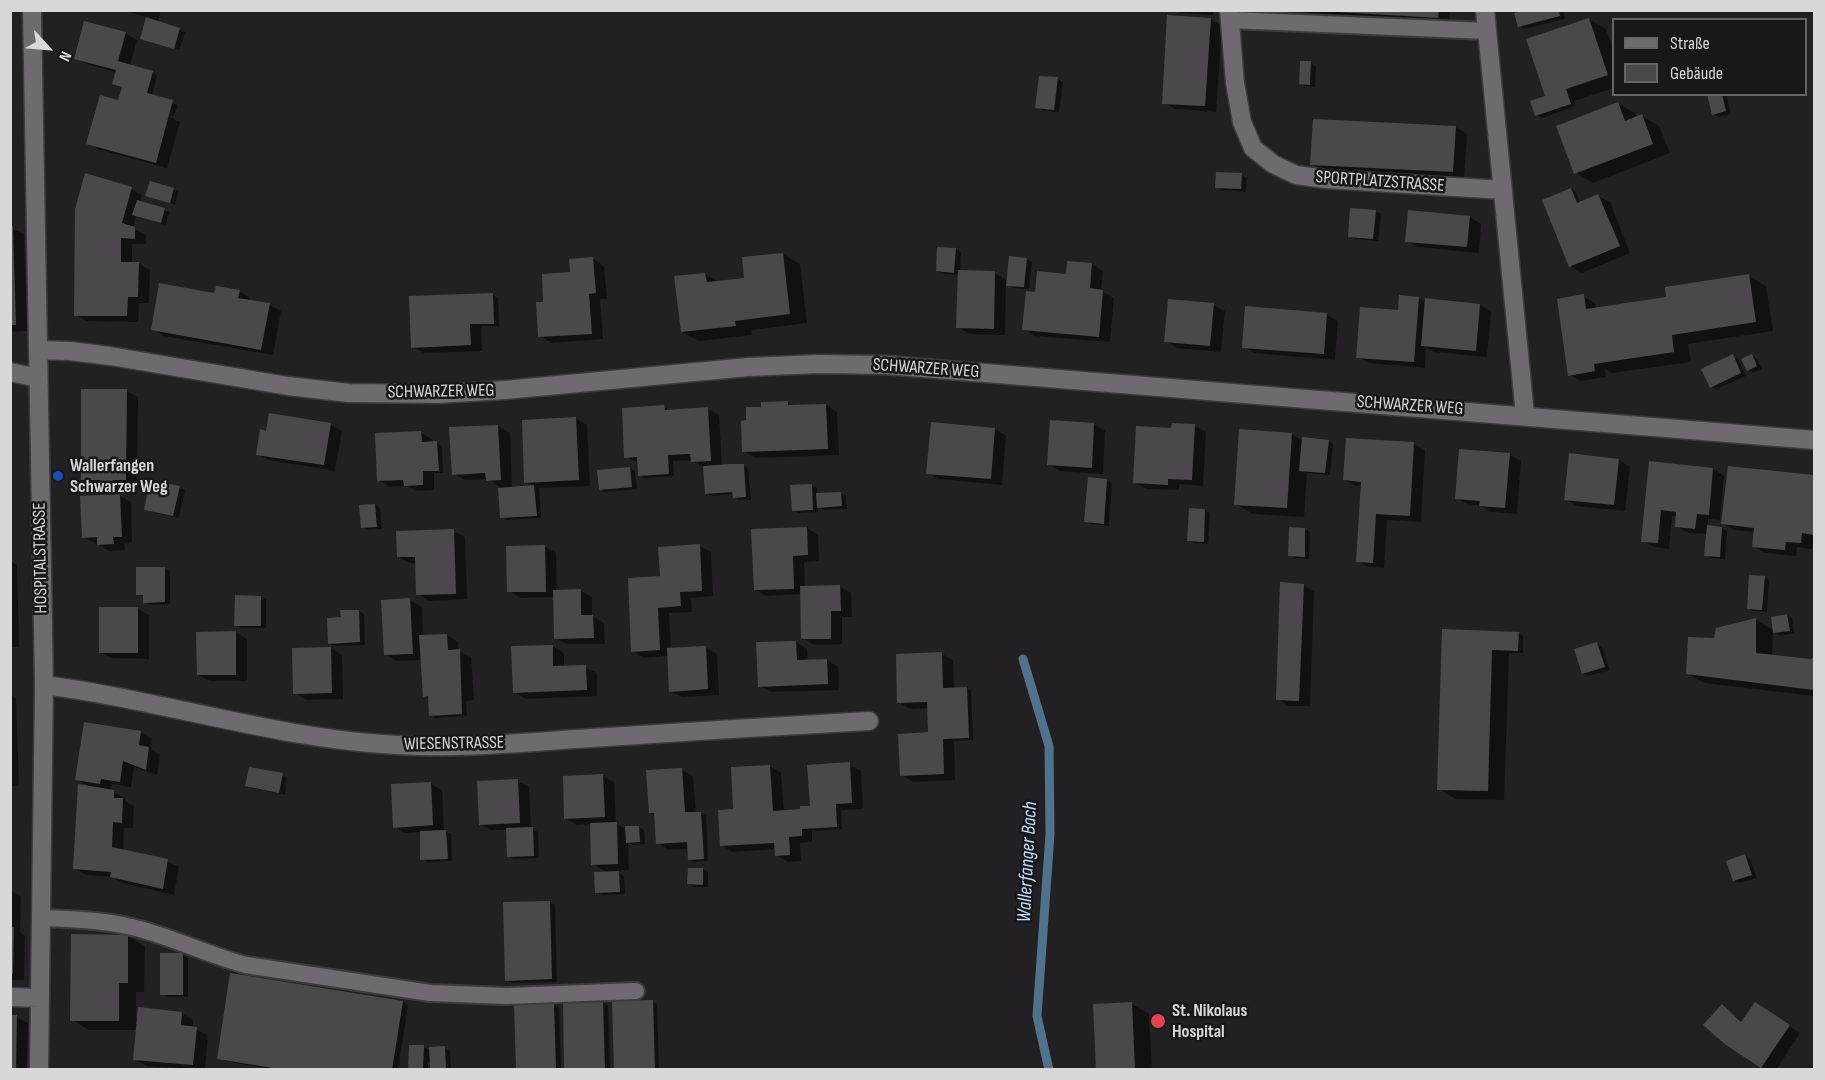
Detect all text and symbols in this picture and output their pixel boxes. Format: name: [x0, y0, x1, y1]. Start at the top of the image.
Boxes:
north arrow: [18, 18, 78, 78]
legend: [1612, 18, 1807, 96]
text: Straße: [1670, 33, 1710, 54]
text: N: [54, 48, 75, 64]
text: Gebäude: [1670, 63, 1723, 84]
street label: SPORTPLATZSTRASSE: [1315, 167, 1445, 197]
street label: SCHWARZER WEG: [872, 355, 980, 383]
street label: SCHWARZER WEG: [387, 380, 495, 404]
street label: SCHWARZER WEG: [1356, 392, 1464, 420]
place label: Wallerfangen Schwarzer Weg: [70, 455, 168, 498]
marker: Wallerfangen Schwarzer Weg: [51, 469, 65, 483]
street label: HOSPITALSTRASSE: [29, 502, 53, 614]
street label: WIESENSTRASSE: [404, 732, 504, 756]
water label: Wallerfanger Bach: [1013, 801, 1043, 923]
place label: St. Nikolaus Hospital: [1172, 1000, 1247, 1042]
marker: St. Nikolaus Hospital: [1149, 1012, 1167, 1030]

